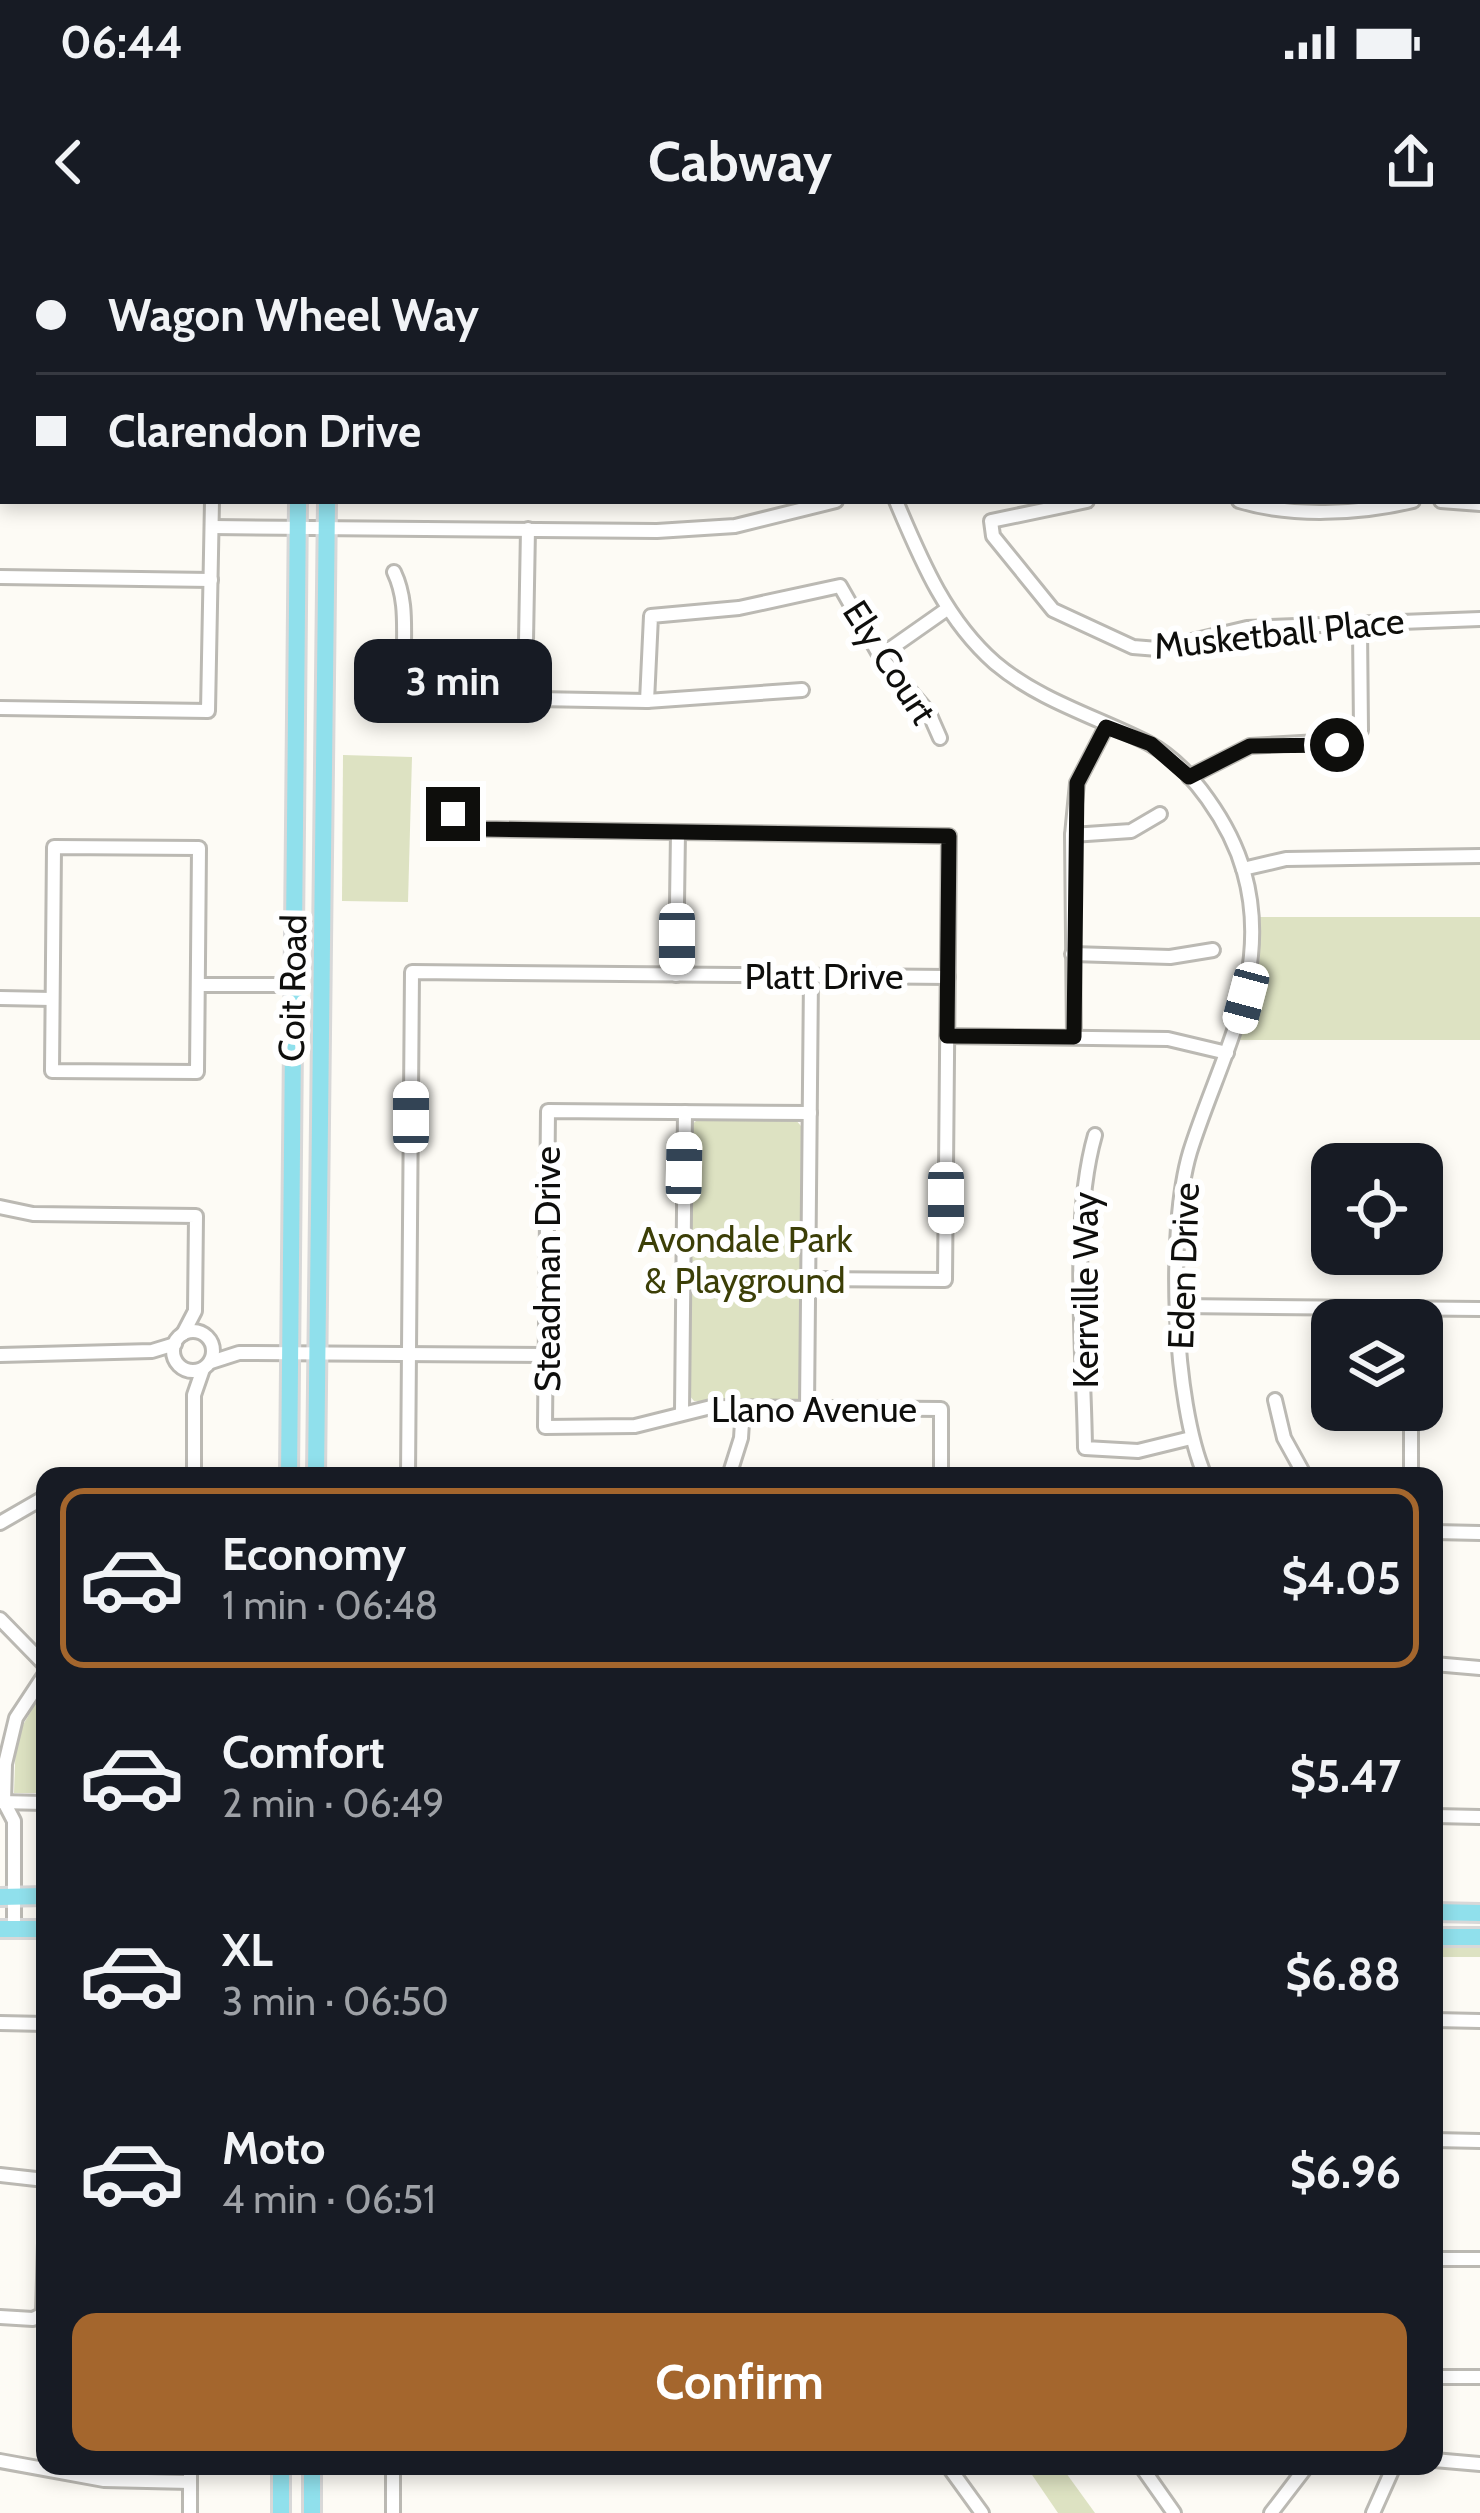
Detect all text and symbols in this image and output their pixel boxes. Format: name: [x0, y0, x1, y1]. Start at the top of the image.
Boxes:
text: 06:44: [60, 15, 183, 69]
icon: back: [36, 129, 102, 195]
text: Cabway: [648, 129, 832, 195]
icon: share: [1378, 129, 1444, 195]
text: Wagon Wheel Way: [108, 288, 479, 342]
text: Clarendon Drive: [108, 404, 421, 458]
street label: Ely Court: [834, 592, 946, 732]
street label: Musketball Place: [1152, 598, 1406, 668]
callout: 3 min: [354, 640, 552, 724]
text: 3 min: [406, 657, 500, 705]
route start: [1310, 718, 1364, 772]
route end: [426, 787, 480, 841]
car: [659, 903, 695, 975]
street label: Coit Road: [269, 914, 315, 1062]
street label: Platt Drive: [745, 954, 903, 998]
car: [1219, 959, 1273, 1037]
car: [393, 1081, 429, 1153]
car: [665, 1132, 703, 1204]
map controls: [1311, 1143, 1443, 1431]
button: locate: [1311, 1143, 1443, 1275]
street label: Steadman Drive: [525, 1146, 569, 1392]
car: [928, 1162, 964, 1234]
street label: Eden Drive: [1158, 1182, 1208, 1350]
street label: Kerrville Way: [1063, 1192, 1107, 1388]
park label: Avondale Park & Playground: [637, 1217, 853, 1302]
button: layers: [1311, 1299, 1443, 1431]
street label: Llano Avenue: [711, 1387, 917, 1431]
icon: car: [78, 1524, 186, 1632]
text: Economy: [222, 1527, 406, 1581]
text: $4.05: [1281, 1551, 1401, 1605]
text: 1 min · 06:48: [222, 1581, 438, 1629]
icon: car: [78, 1722, 186, 1830]
text: Comfort: [222, 1725, 385, 1779]
text: $5.47: [1290, 1749, 1401, 1803]
text: 2 min · 06:49: [222, 1779, 445, 1827]
icon: car: [78, 1920, 186, 2028]
text: XL: [222, 1923, 273, 1977]
text: $6.88: [1285, 1947, 1401, 2001]
text: 3 min · 06:50: [222, 1977, 449, 2025]
icon: car: [78, 2118, 186, 2226]
text: Moto: [222, 2121, 325, 2175]
text: $6.96: [1290, 2145, 1401, 2199]
text: 4 min · 06:51: [222, 2175, 436, 2223]
button: Confirm: [72, 2313, 1407, 2451]

